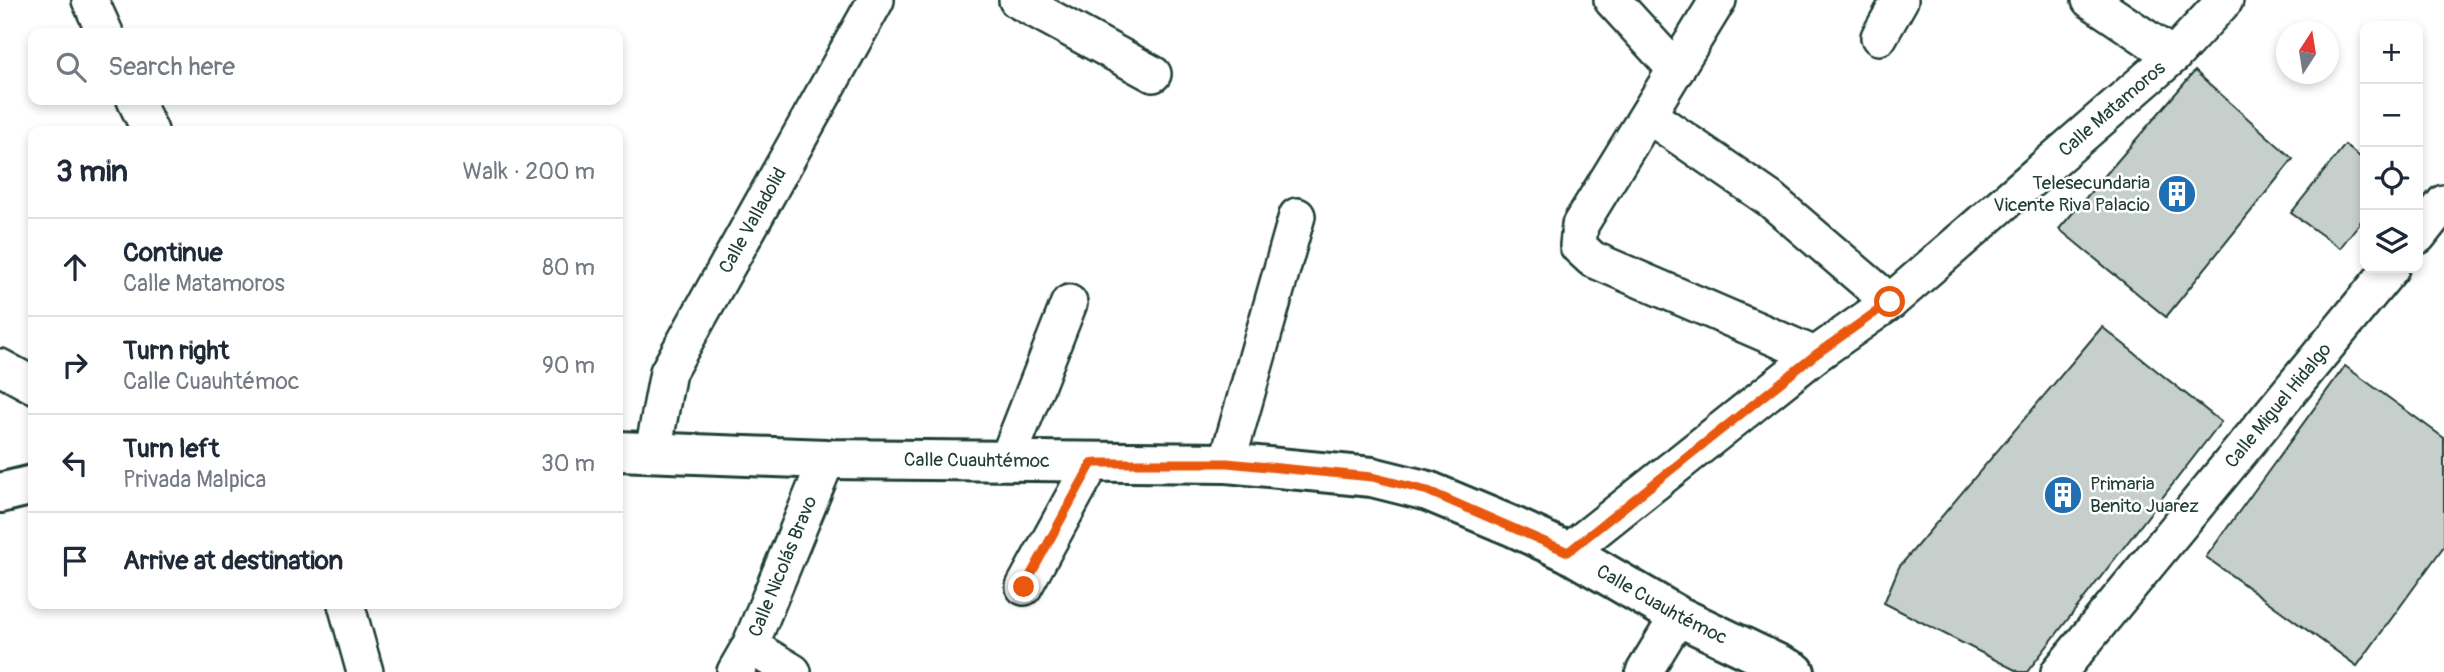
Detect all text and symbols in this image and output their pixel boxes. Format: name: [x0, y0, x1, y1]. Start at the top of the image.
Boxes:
north arrow: [2276, 21, 2339, 84]
map controls: [2360, 21, 2423, 273]
button: +: [2360, 21, 2423, 84]
search box: [28, 28, 623, 105]
icon: search: [52, 48, 90, 86]
text: Search here: [108, 51, 235, 83]
street label: Calle Matamoros: [2054, 56, 2171, 162]
button: −: [2360, 84, 2423, 147]
button: locate: [2360, 147, 2423, 210]
text: 3 min: [56, 153, 128, 190]
text: Walk · 200 m: [462, 157, 595, 186]
street label: Calle Valladolid: [714, 163, 792, 278]
place label: Telesecundaria Vicente Riva Palacio: [1993, 171, 2150, 217]
building icon: Telesecundaria Vicente Riva Palacio: [2156, 173, 2198, 215]
button: layers: [2360, 210, 2423, 273]
text: Continue: [123, 237, 223, 269]
icon: ahead: [56, 248, 94, 286]
text: 80 m: [542, 253, 595, 282]
text: Calle Matamoros: [123, 269, 285, 298]
route start: [1874, 286, 1905, 317]
text: Turn right: [123, 335, 229, 367]
street label: Calle Miguel Hidalgo: [2219, 338, 2337, 473]
icon: right: [56, 346, 94, 384]
text: 90 m: [542, 351, 595, 380]
text: Calle Cuauhtémoc: [123, 367, 299, 396]
text: Turn left: [123, 433, 219, 465]
icon: left: [56, 444, 94, 482]
street label: Calle Cuauhtémoc: [904, 448, 1050, 473]
text: 30 m: [541, 449, 595, 478]
text: Privada Malpica: [123, 465, 266, 494]
place label: Primaria Benito Juarez: [2090, 472, 2199, 518]
building icon: Primaria Benito Juarez: [2042, 474, 2084, 516]
street label: Calle Nicolás Bravo: [743, 492, 822, 641]
icon: arrive: [56, 542, 94, 580]
text: Arrive at destination: [123, 545, 343, 577]
street label: Calle Cuauhtémoc: [1592, 559, 1732, 650]
route end: [1008, 571, 1039, 602]

